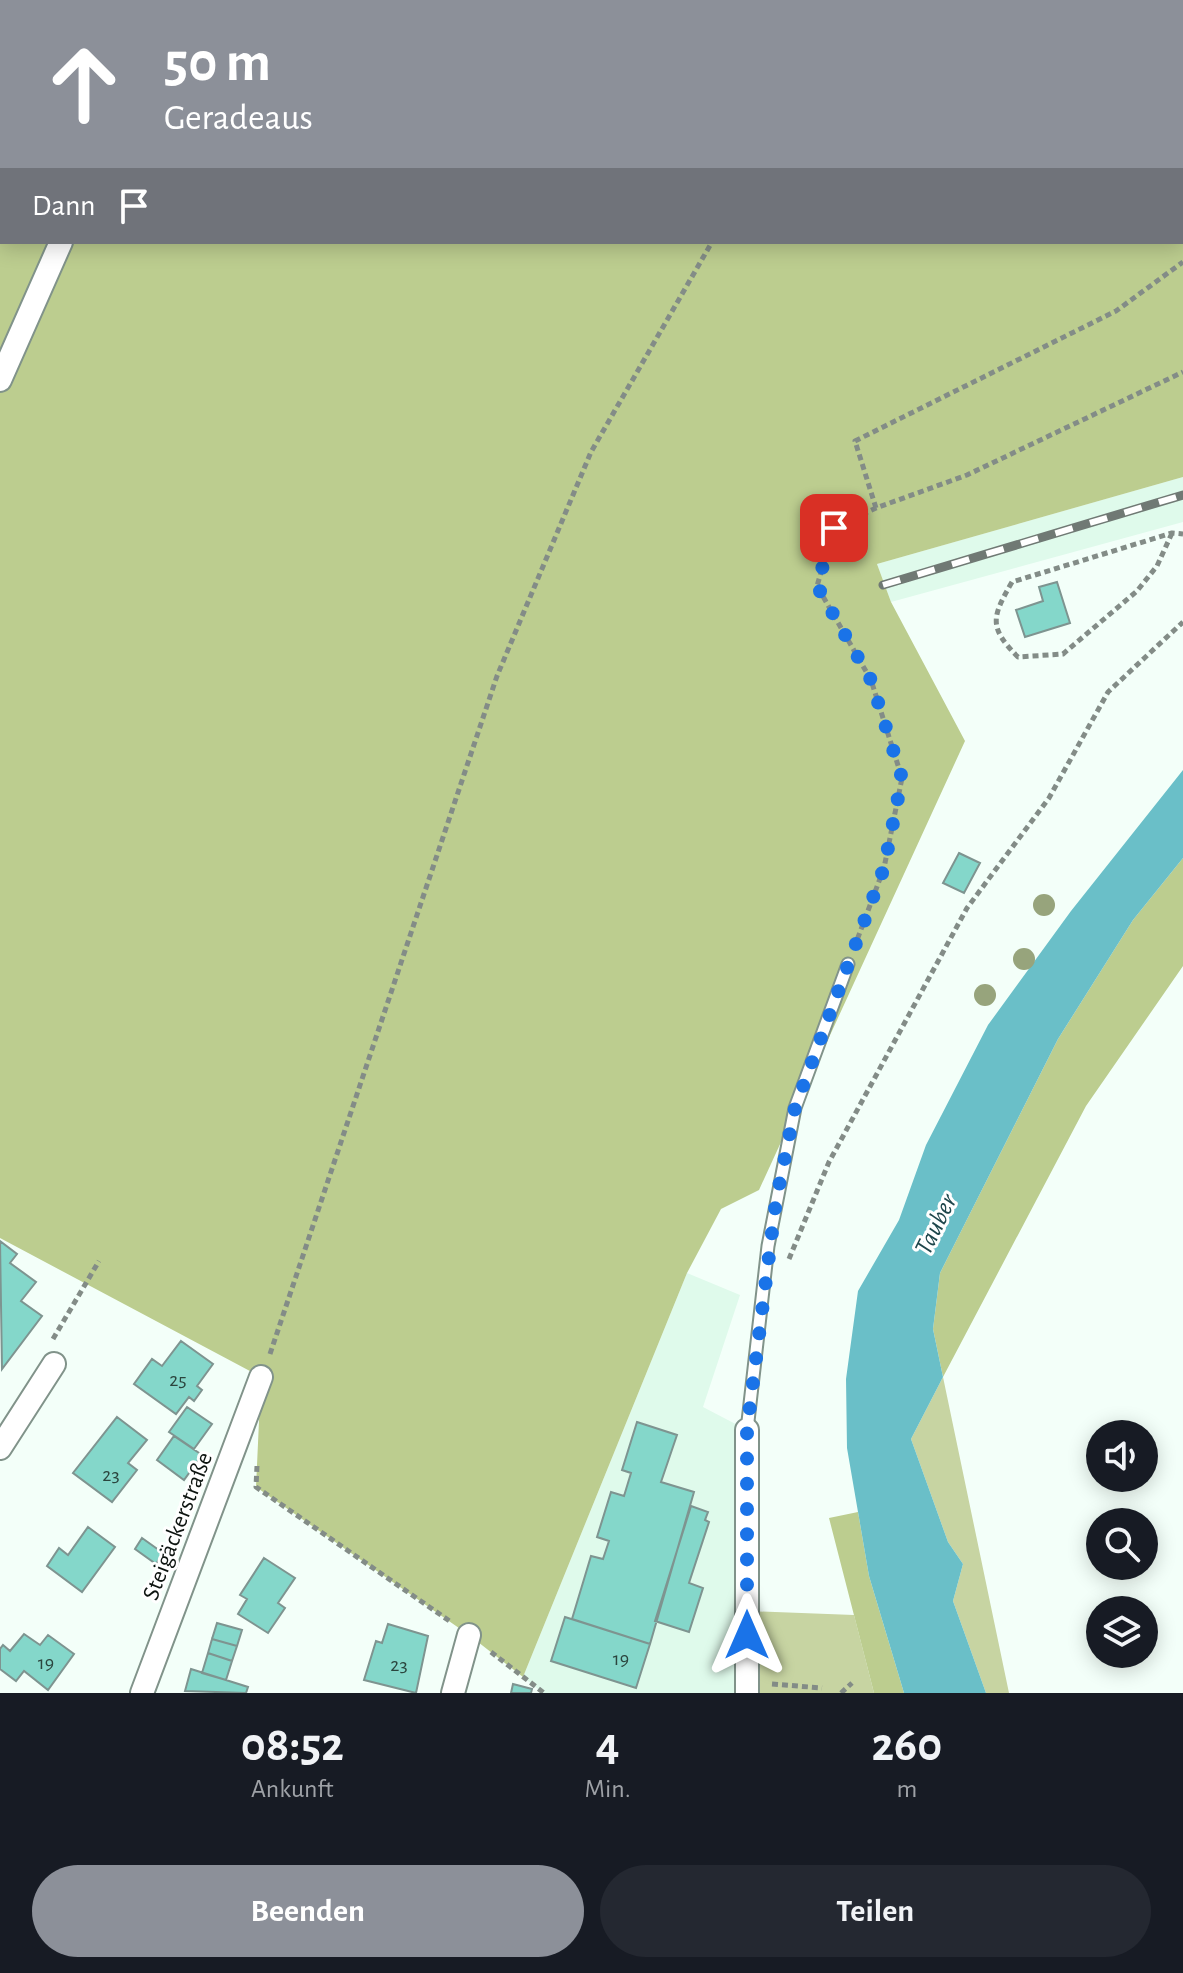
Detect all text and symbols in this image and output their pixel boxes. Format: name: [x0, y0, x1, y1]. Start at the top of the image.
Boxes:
icon: ahead: [32, 32, 136, 136]
text: 50 m: [164, 35, 271, 91]
text: Geradeaus: [164, 100, 313, 136]
icon: arrive: [112, 184, 156, 228]
text: Dann: [32, 191, 96, 221]
pin: [800, 494, 868, 562]
icon: arrive: [812, 506, 856, 550]
water label: Tauber: [910, 1189, 962, 1259]
house number: 25: [169, 1370, 187, 1390]
map controls: [1086, 1420, 1158, 1668]
button: sound: [1086, 1420, 1158, 1492]
street label: Steigäckerstraße: [139, 1449, 217, 1604]
house number: 23: [102, 1465, 120, 1485]
button: search: [1086, 1508, 1158, 1580]
position arrow: [705, 1593, 789, 1677]
button: layers: [1086, 1596, 1158, 1668]
house number: 19: [613, 1649, 629, 1669]
house number: 19: [38, 1653, 54, 1673]
house number: 23: [390, 1655, 408, 1675]
text: 08:52: [241, 1722, 344, 1770]
text: 4: [596, 1722, 620, 1770]
text: 260: [871, 1722, 942, 1770]
text: Ankunft: [251, 1776, 334, 1802]
text: Min.: [584, 1776, 631, 1802]
text: m: [896, 1776, 917, 1802]
button: Beenden: [32, 1865, 584, 1957]
button: Teilen: [600, 1865, 1151, 1957]

